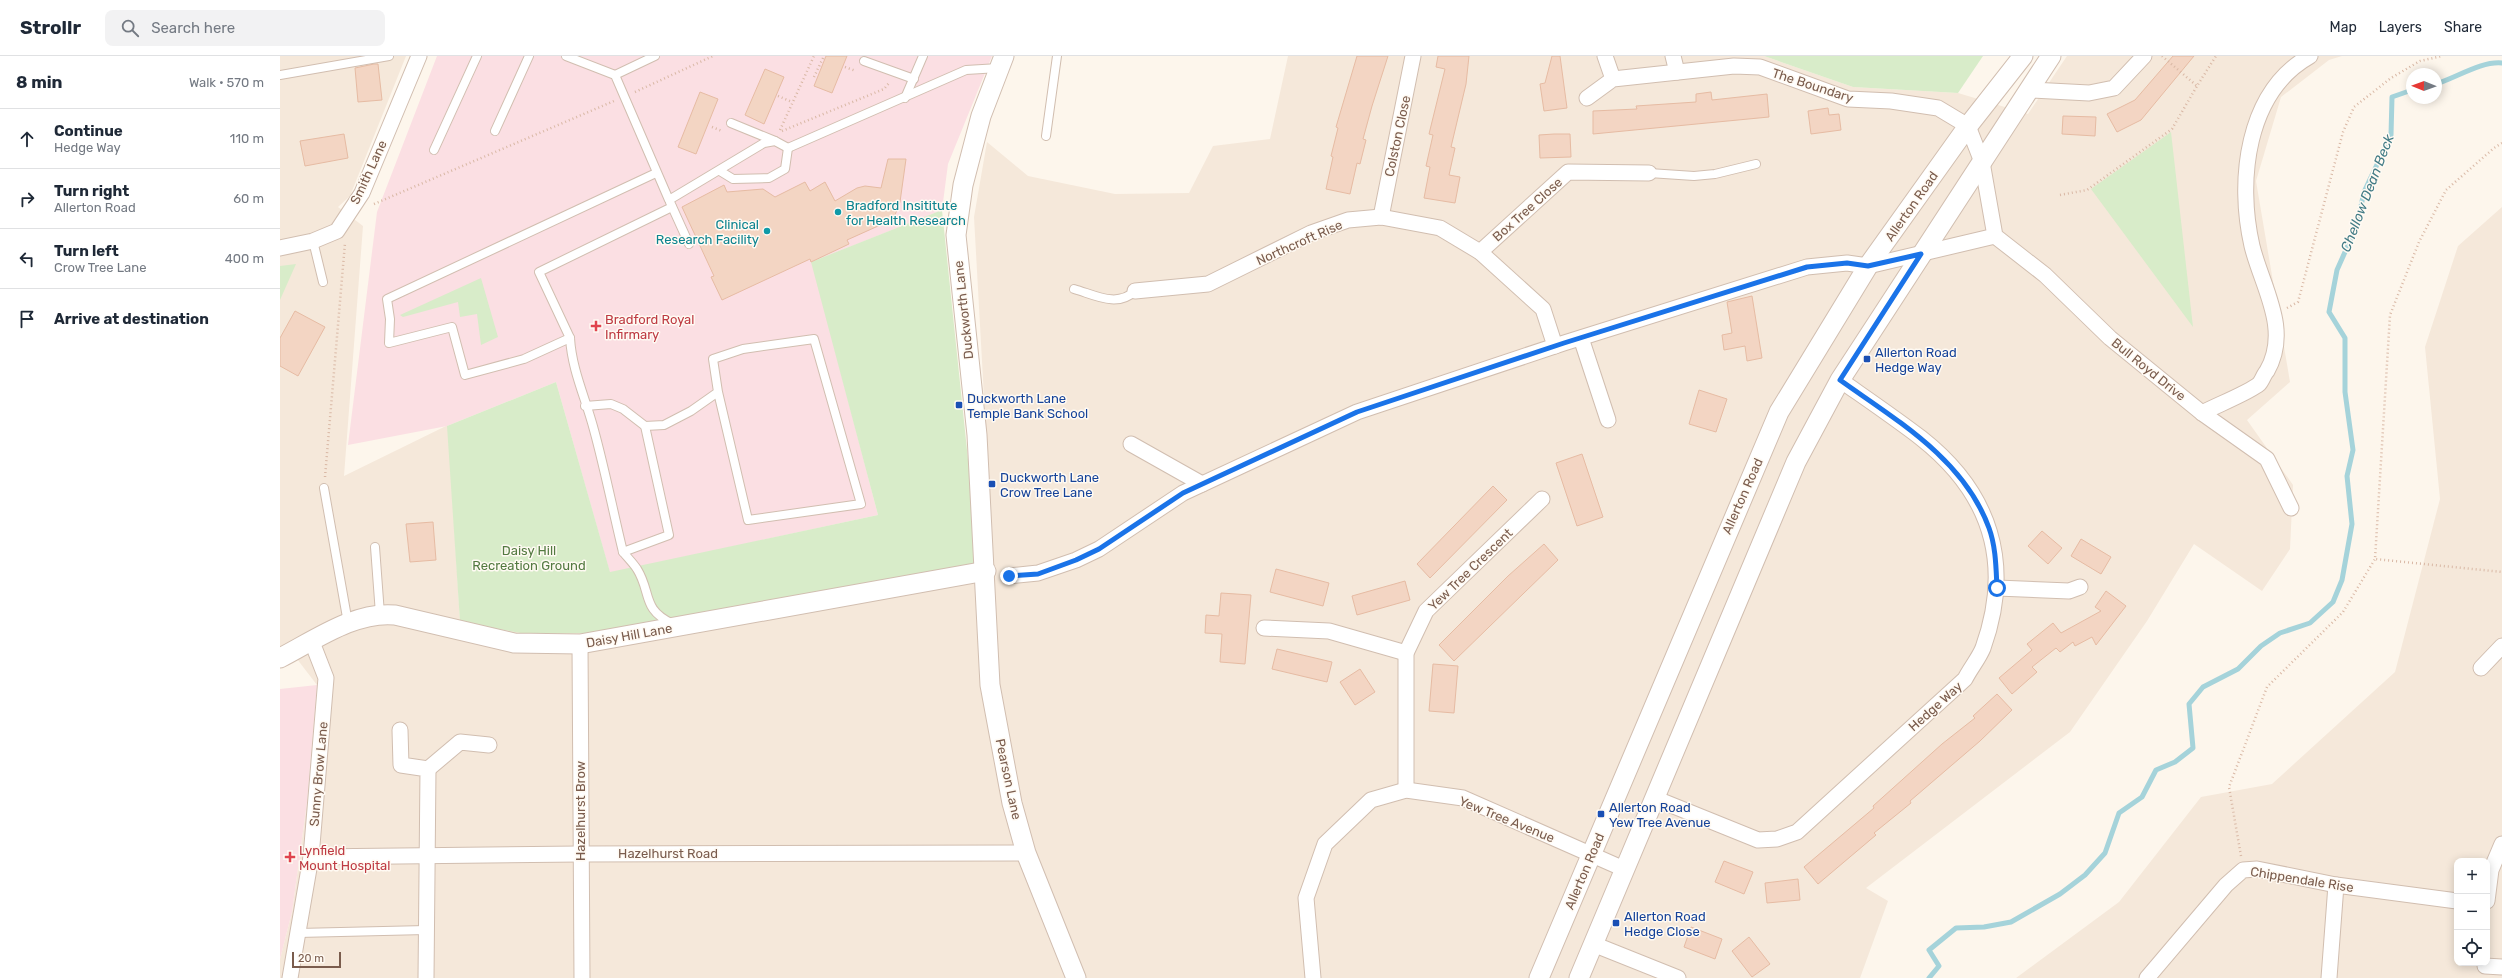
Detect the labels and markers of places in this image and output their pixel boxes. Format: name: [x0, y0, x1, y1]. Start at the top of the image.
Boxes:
place label: Bradford Insititute for Health Research: [846, 198, 966, 228]
marker: Bradford Insititute for Health Research: [833, 207, 843, 217]
place label: Clinical Research Facility: [656, 217, 759, 247]
marker: Clinical Research Facility: [762, 226, 772, 236]
place label: Bradford Royal Infirmary: [605, 312, 694, 342]
marker: Bradford Royal Infirmary: [590, 320, 602, 332]
place label: Allerton Road Hedge Way: [1875, 345, 1957, 376]
marker: Allerton Road Hedge Way: [1862, 354, 1872, 364]
place label: Duckworth Lane Temple Bank School: [967, 391, 1088, 421]
marker: Duckworth Lane Temple Bank School: [954, 400, 964, 410]
place label: Duckworth Lane Crow Tree Lane: [1000, 470, 1099, 500]
marker: Duckworth Lane Crow Tree Lane: [987, 479, 997, 489]
place label: Allerton Road Yew Tree Avenue: [1609, 800, 1711, 830]
marker: Allerton Road Yew Tree Avenue: [1596, 809, 1606, 819]
place label: Lynfield Mount Hospital: [299, 843, 390, 873]
marker: Lynfield Mount Hospital: [284, 851, 296, 863]
place label: Allerton Road Hedge Close: [1624, 909, 1706, 940]
marker: Allerton Road Hedge Close: [1611, 918, 1621, 928]

